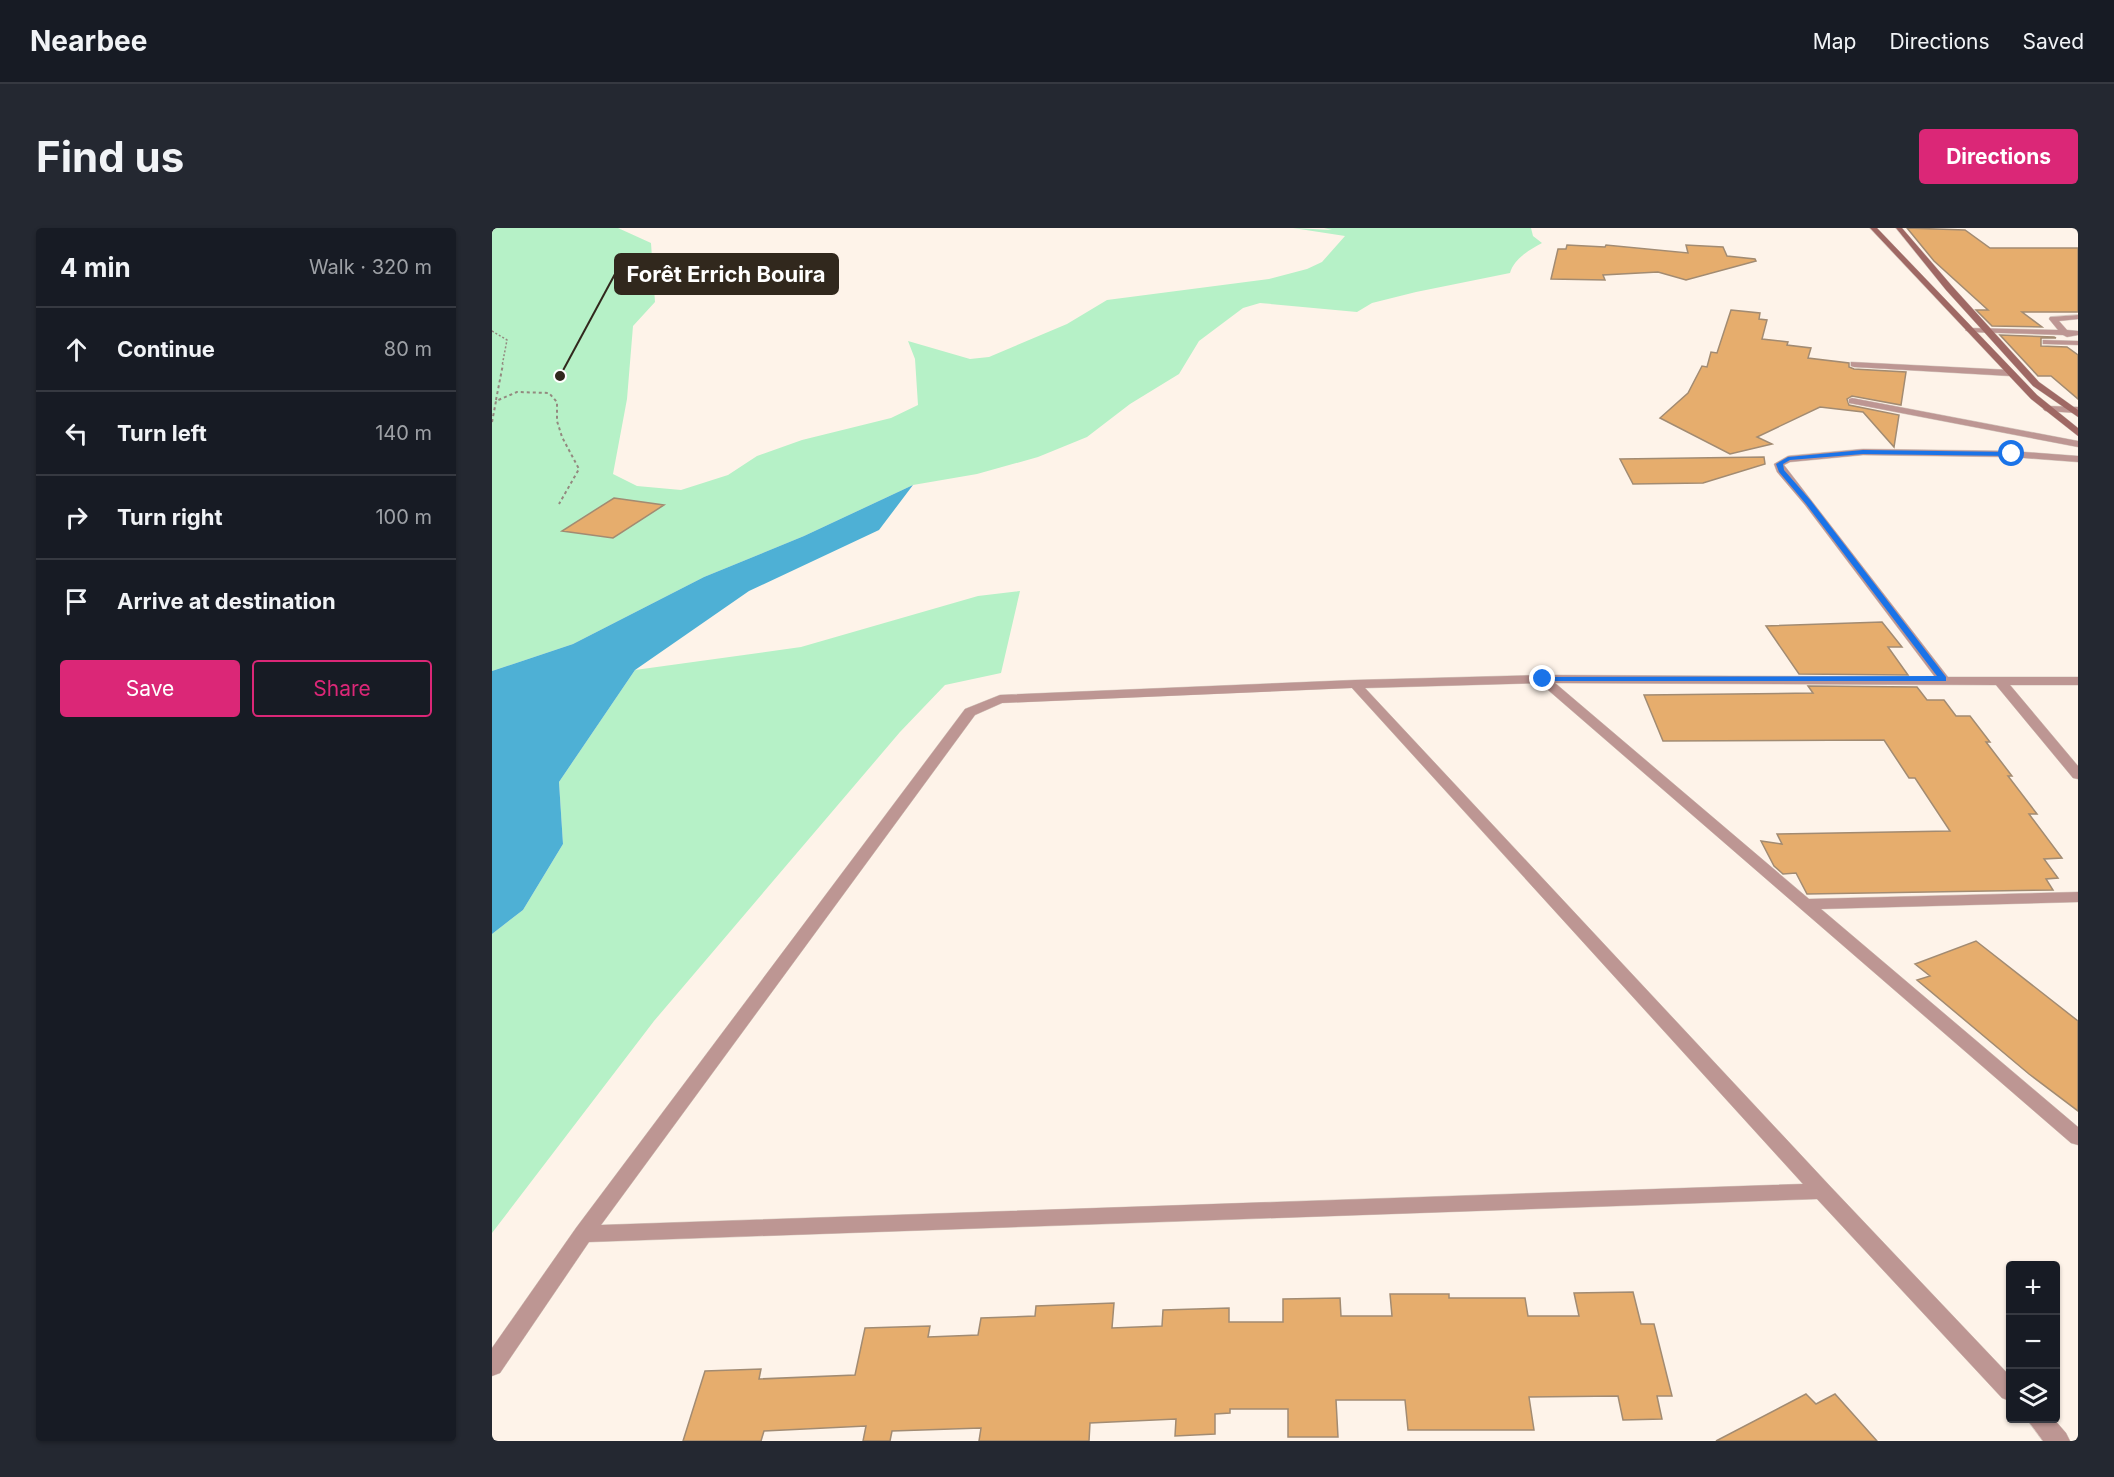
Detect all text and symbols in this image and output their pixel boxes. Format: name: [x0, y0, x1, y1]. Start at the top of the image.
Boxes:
text: Nearbee: [30, 24, 147, 58]
text: Map: [1813, 29, 1856, 54]
text: Directions: [1889, 29, 1990, 54]
text: Saved: [2023, 29, 2084, 54]
button: Directions: [1919, 129, 2078, 184]
text: Find us: [36, 131, 184, 182]
text: 4 min: [60, 252, 131, 283]
callout: Forêt Errich Bouira: [615, 254, 838, 294]
text: Walk · 320 m: [309, 255, 432, 279]
text: Forêt Errich Bouira: [626, 261, 826, 287]
icon: ahead: [60, 333, 93, 366]
text: Continue: [117, 336, 215, 362]
text: 80 m: [384, 337, 432, 361]
icon: left: [60, 417, 93, 450]
text: Turn left: [117, 420, 207, 446]
text: 140 m: [375, 421, 432, 445]
route start: [1998, 440, 2024, 466]
icon: right: [60, 501, 93, 534]
text: Turn right: [117, 504, 223, 530]
text: 100 m: [375, 505, 432, 529]
icon: arrive: [60, 585, 93, 618]
text: Arrive at destination: [117, 588, 336, 614]
button: Save: [60, 660, 240, 717]
button: Share: [252, 660, 432, 717]
route end: [1529, 665, 1555, 691]
map controls: [2006, 1261, 2060, 1423]
button: +: [2006, 1261, 2060, 1315]
button: −: [2006, 1315, 2060, 1369]
button: layers: [2006, 1369, 2060, 1423]

